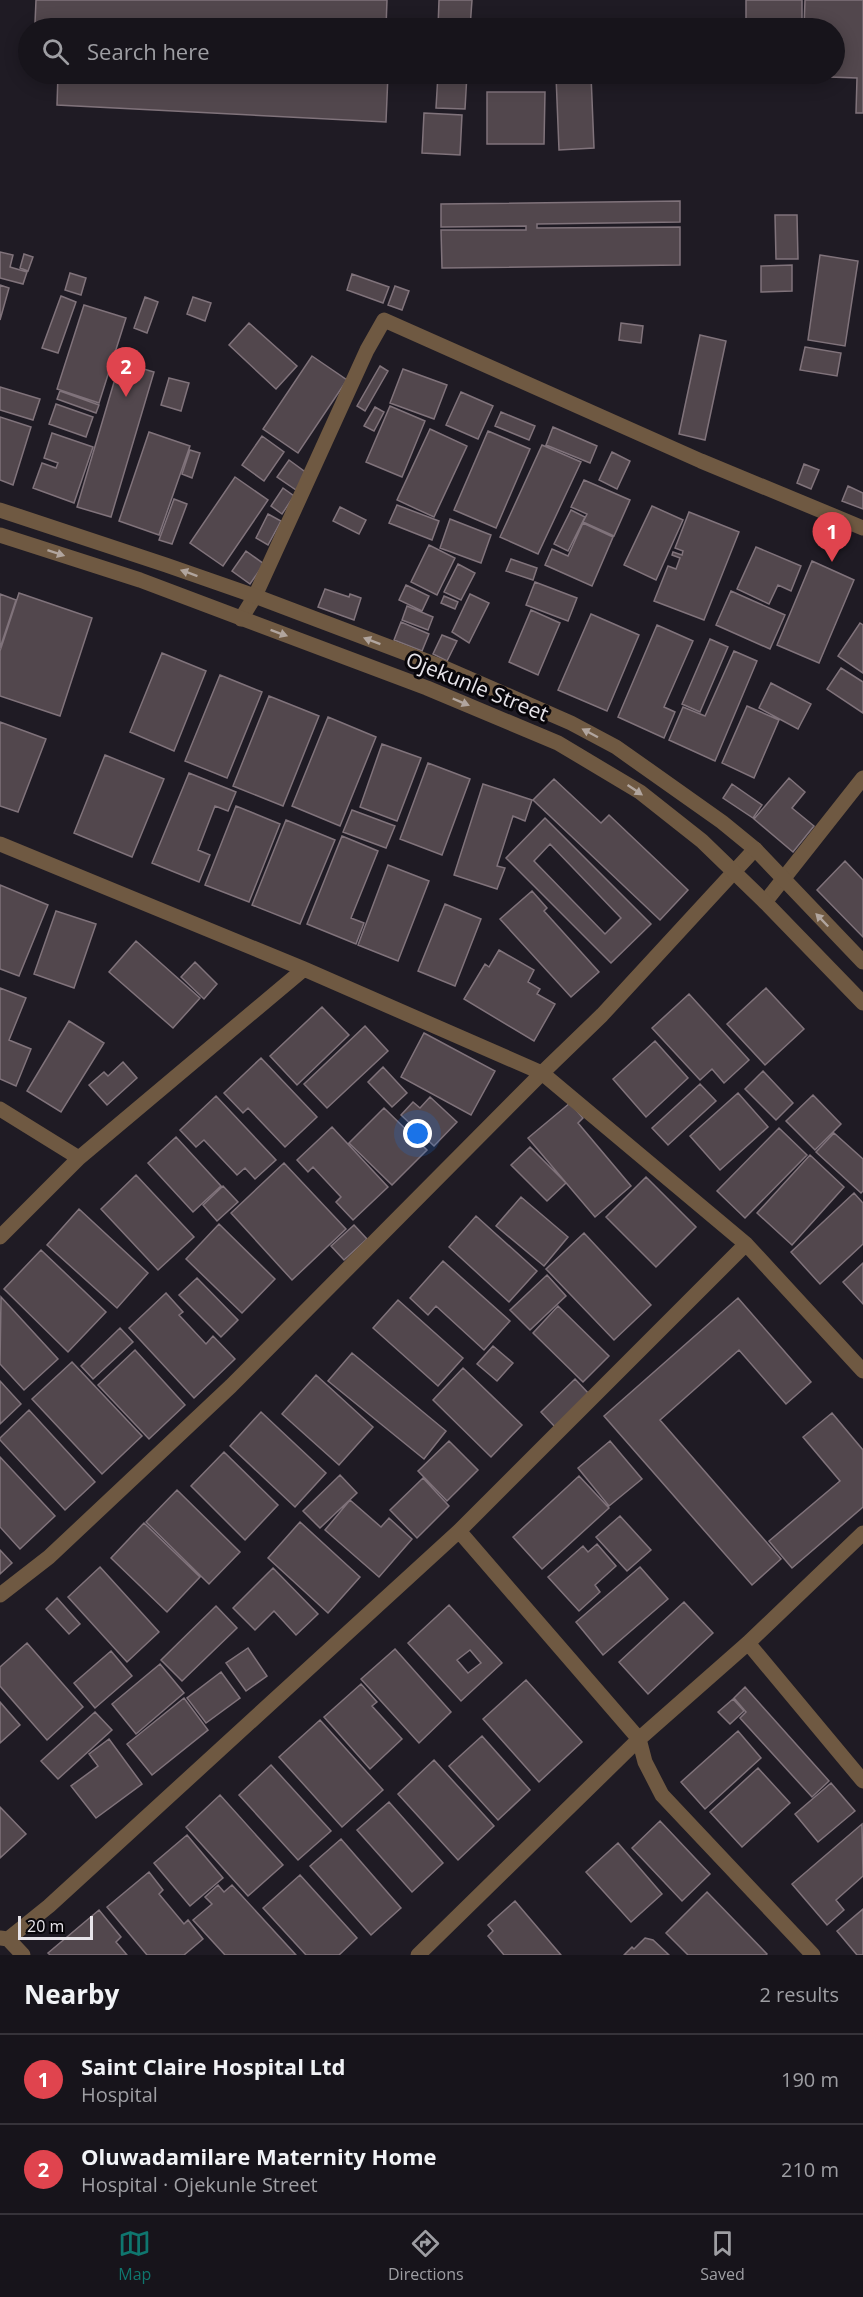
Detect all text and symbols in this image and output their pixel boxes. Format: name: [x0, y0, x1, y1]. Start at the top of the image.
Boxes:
search box: [18, 18, 845, 84]
icon: search: [39, 35, 72, 68]
text: Search here: [87, 36, 210, 66]
pin: 2: [106, 348, 146, 397]
pin: 1: [812, 512, 852, 562]
one-way arrow: [47, 549, 65, 558]
one-way arrow: [180, 567, 198, 577]
one-way arrow: [270, 628, 288, 638]
one-way arrow: [363, 635, 381, 645]
street label: Ojekunle Street: [402, 645, 553, 727]
one-way arrow: [452, 698, 470, 707]
one-way arrow: [581, 728, 598, 738]
one-way arrow: [626, 784, 643, 795]
one-way arrow: [816, 914, 830, 928]
your location: [403, 1119, 432, 1148]
scale bar: [18, 1913, 93, 1940]
text: 20 m: [27, 1915, 64, 1937]
text: Nearby: [24, 1976, 119, 2012]
text: 2 results: [759, 1981, 839, 2008]
text: Saint Claire Hospital Ltd: [81, 2051, 345, 2081]
text: 1: [38, 2066, 49, 2093]
text: 190 m: [781, 2066, 839, 2093]
text: Hospital: [81, 2081, 158, 2108]
text: Oluwadamilare Maternity Home: [81, 2141, 437, 2171]
text: 2: [38, 2156, 49, 2183]
text: 210 m: [781, 2156, 839, 2183]
text: Hospital · Ojekunle Street: [81, 2171, 318, 2198]
tab: Map: [118, 2227, 151, 2285]
tab: Directions: [388, 2227, 464, 2285]
tab: Saved: [700, 2227, 745, 2285]

